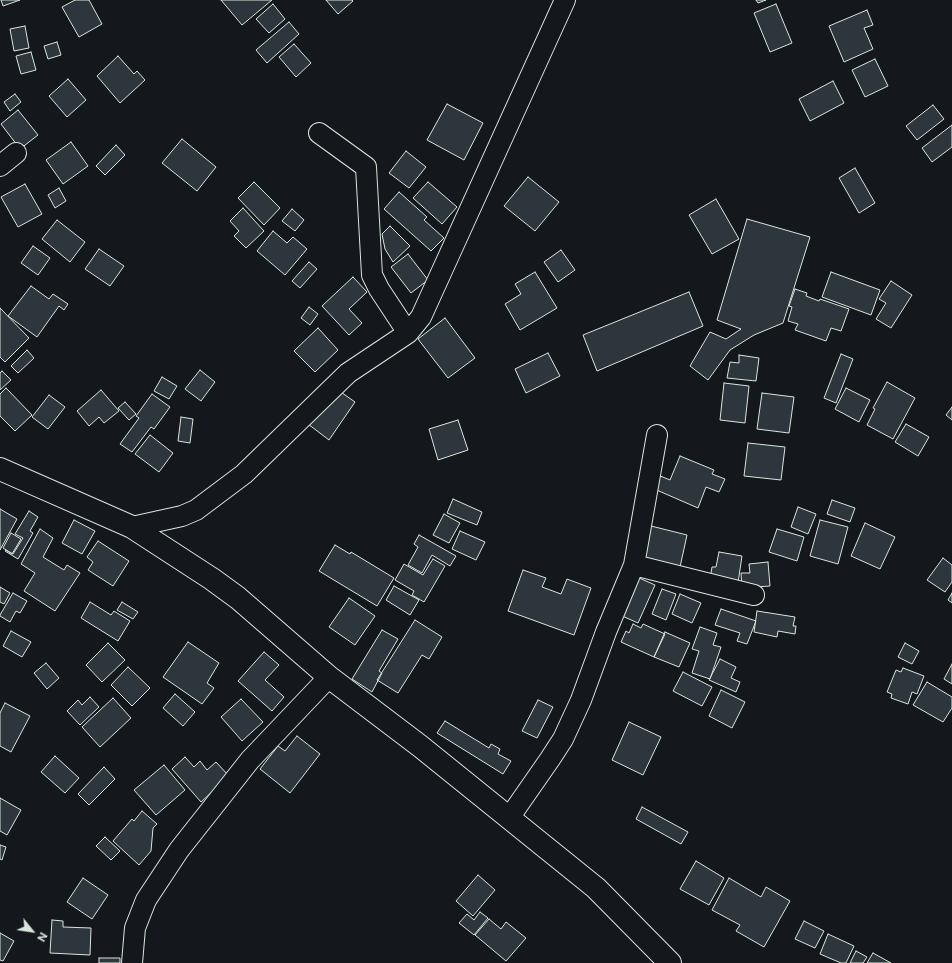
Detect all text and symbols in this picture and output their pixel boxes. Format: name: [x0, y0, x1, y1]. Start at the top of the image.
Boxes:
north arrow: [12, 911, 52, 951]
text: N: [35, 930, 50, 944]

